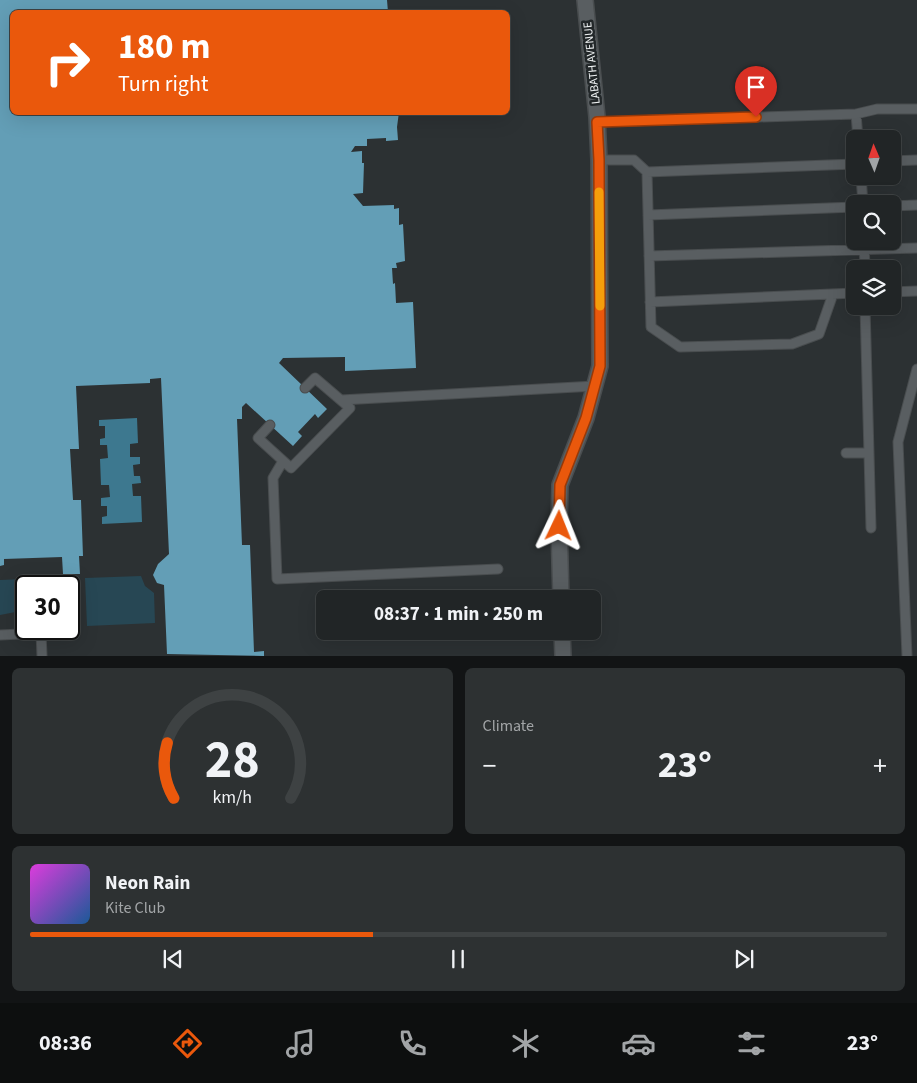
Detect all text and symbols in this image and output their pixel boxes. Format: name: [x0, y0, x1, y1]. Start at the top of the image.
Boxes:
street label: LABATH AVENUE: [579, 21, 605, 105]
text: 180 m: [118, 22, 210, 72]
icon: right: [35, 30, 100, 95]
pin: [735, 66, 777, 117]
text: Turn right: [118, 68, 208, 100]
icon: arrive: [742, 73, 770, 101]
north arrow: [846, 130, 901, 185]
map controls: [846, 130, 901, 315]
button: search: [846, 195, 901, 250]
button: layers: [846, 260, 901, 315]
position arrow: [532, 499, 584, 551]
speed limit sign: 30: [15, 575, 80, 640]
text: 08:37 · 1 min · 250 m: [374, 601, 543, 628]
text: Climate: [483, 715, 534, 737]
text: 28: [205, 724, 260, 798]
text: 23°: [658, 738, 712, 792]
text: −: [483, 746, 496, 786]
text: +: [873, 746, 887, 786]
text: km/h: [212, 785, 252, 810]
text: Neon Rain: [105, 870, 190, 897]
text: Kite Club: [105, 897, 165, 919]
icon: previous: [159, 945, 187, 973]
icon: pause: [444, 945, 472, 973]
icon: next: [730, 945, 758, 973]
icon: directions: [170, 1026, 205, 1061]
icon: music: [283, 1026, 318, 1061]
icon: phone: [395, 1026, 430, 1061]
icon: climate: [508, 1026, 543, 1061]
icon: car: [621, 1026, 656, 1061]
icon: filters: [734, 1026, 769, 1061]
text: 08:36: [39, 1027, 92, 1059]
text: 23°: [847, 1027, 878, 1059]

